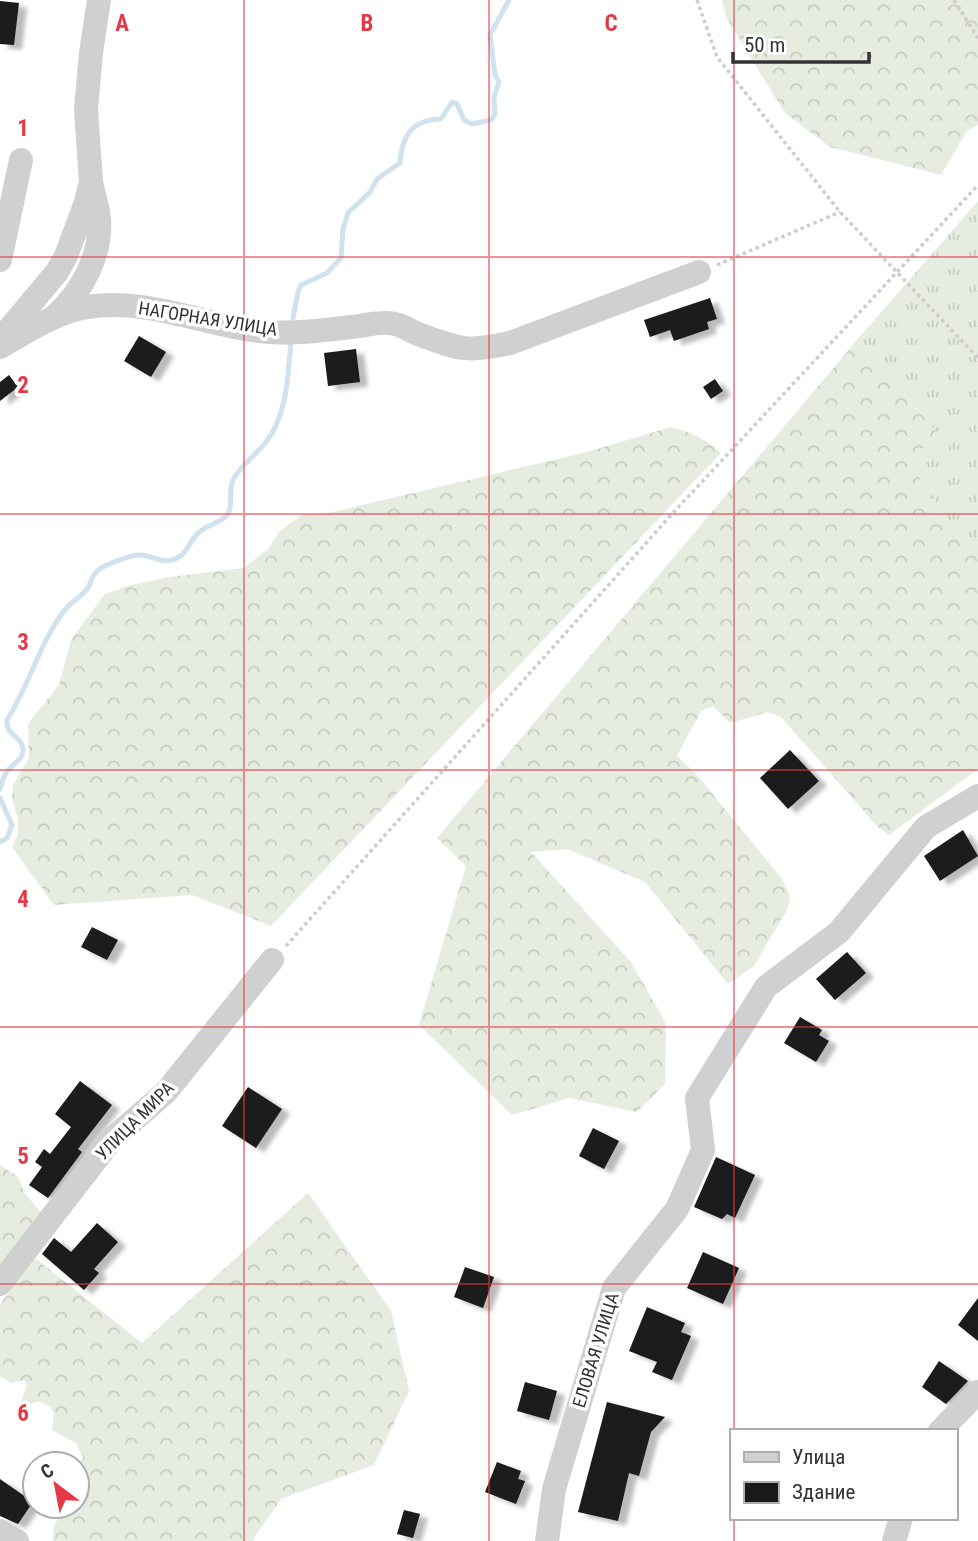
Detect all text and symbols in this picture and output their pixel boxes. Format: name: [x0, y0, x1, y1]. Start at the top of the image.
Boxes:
text: A: [115, 10, 129, 37]
text: B: [361, 10, 373, 37]
text: C: [604, 10, 618, 37]
scale bar: [733, 21, 870, 65]
text: 50 m: [744, 33, 785, 57]
text: 1: [17, 115, 29, 142]
street label: НАГОРНАЯ УЛИЦА: [137, 297, 280, 340]
text: 2: [17, 372, 29, 399]
text: 3: [17, 629, 29, 656]
text: 4: [17, 886, 29, 913]
street label: УЛИЦА МИРА: [91, 1077, 178, 1164]
text: 5: [17, 1143, 29, 1170]
street label: ЕЛОВАЯ УЛИЦА: [568, 1289, 623, 1410]
text: 6: [17, 1400, 29, 1427]
legend: [730, 1429, 957, 1520]
text: Улица: [792, 1445, 845, 1469]
north arrow: [21, 1450, 91, 1520]
text: С: [37, 1458, 58, 1484]
text: Здание: [792, 1480, 856, 1504]

